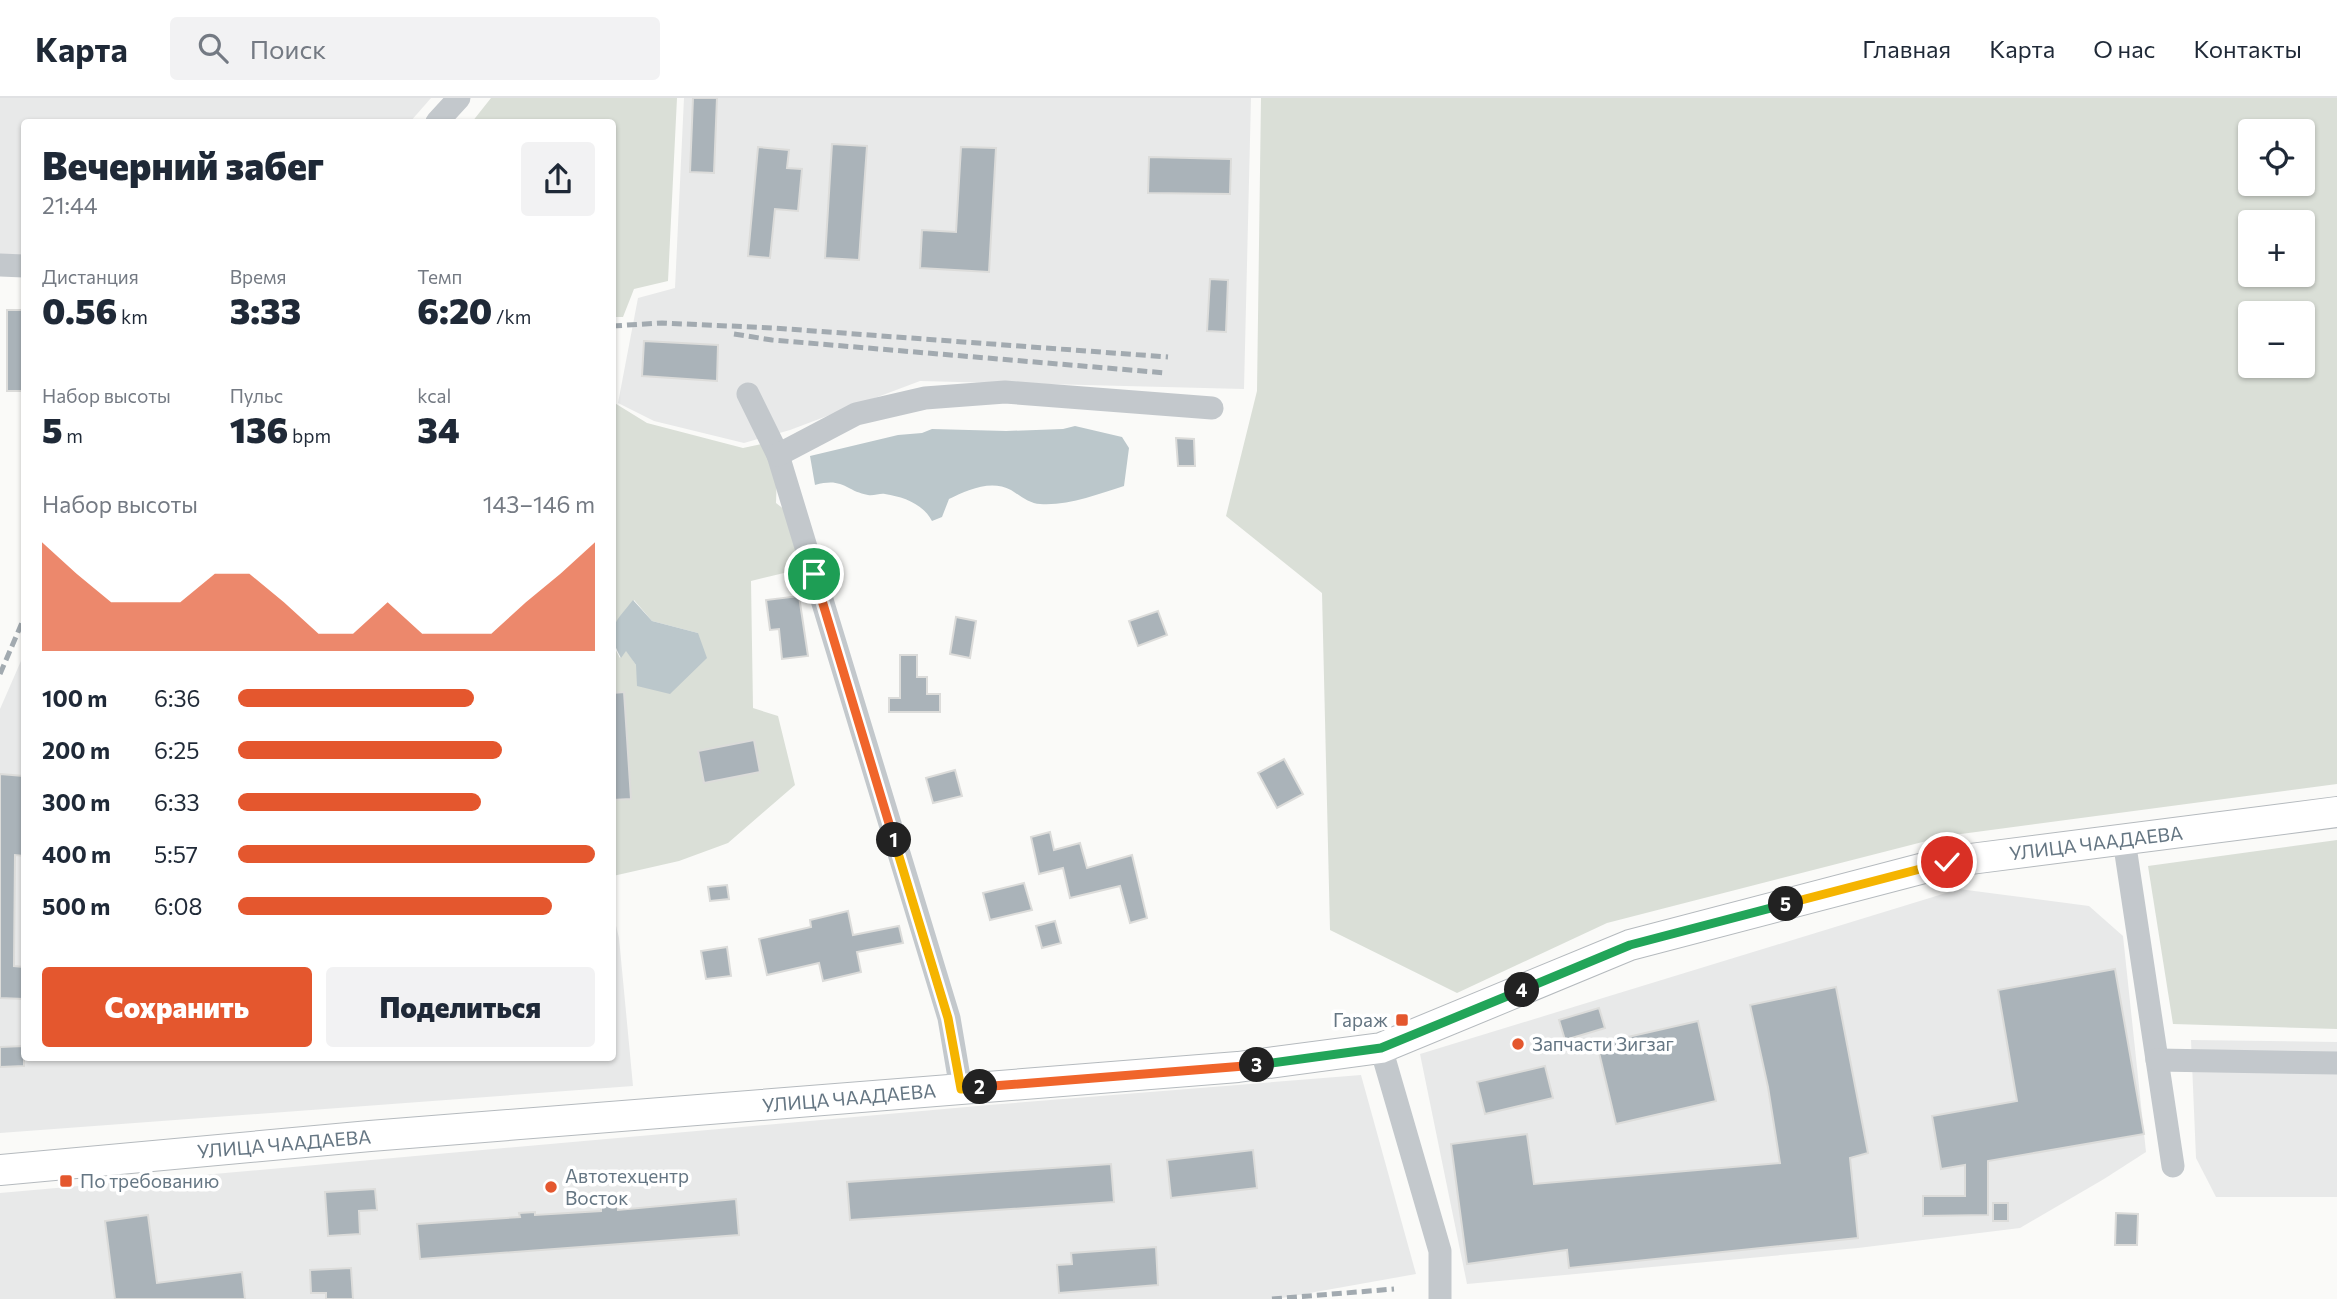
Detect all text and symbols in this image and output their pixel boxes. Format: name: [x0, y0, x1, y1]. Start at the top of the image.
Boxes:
search box: [170, 17, 660, 80]
text: Карта: [35, 28, 128, 69]
icon: search: [194, 29, 232, 67]
text: Поиск: [250, 33, 326, 64]
text: Главная: [1862, 34, 1951, 63]
text: Карта: [1989, 34, 2055, 63]
text: О нас: [2093, 34, 2155, 63]
text: Контакты: [2193, 34, 2302, 63]
map controls: [2238, 119, 2315, 378]
button: locate: [2238, 119, 2315, 196]
text: Вечерний забег: [42, 141, 324, 188]
button: share: [521, 142, 595, 216]
text: 21:44: [42, 191, 98, 219]
button: +: [2238, 210, 2315, 287]
text: Дистанция: [42, 265, 139, 288]
text: Время: [230, 265, 287, 288]
text: Темп: [417, 265, 462, 288]
text: 0.56: [42, 288, 117, 331]
text: 3:33: [230, 288, 301, 331]
text: 6:20: [417, 288, 492, 331]
button: −: [2238, 301, 2315, 378]
text: km: [117, 305, 148, 328]
text: /km: [492, 305, 531, 328]
text: Набор высоты: [42, 384, 171, 407]
text: Пульс: [230, 384, 283, 407]
text: kcal: [417, 384, 451, 407]
text: 5: [42, 407, 63, 450]
text: 136: [230, 407, 288, 450]
text: 34: [417, 407, 460, 450]
text: m: [63, 424, 83, 447]
text: bpm: [288, 424, 331, 447]
text: Набор высоты: [42, 490, 198, 518]
text: 143–146 m: [483, 490, 595, 518]
pin: [784, 544, 844, 604]
icon: arrive: [795, 555, 833, 593]
text: 100 m: [42, 684, 107, 712]
text: 6:36: [154, 684, 200, 712]
text: 200 m: [42, 736, 110, 764]
text: 6:25: [154, 736, 199, 764]
text: 300 m: [42, 788, 110, 816]
text: 6:33: [154, 788, 200, 816]
street label: УЛИЦА ЧААДАЕВА: [2008, 820, 2184, 865]
pin: 1: [876, 822, 912, 858]
text: 1: [889, 828, 898, 851]
pin: [1917, 832, 1977, 892]
text: 400 m: [42, 840, 111, 868]
text: 5:57: [154, 840, 198, 868]
icon: check: [1928, 843, 1966, 881]
pin: 5: [1768, 886, 1803, 922]
text: 500 m: [42, 892, 110, 920]
text: 6:08: [154, 892, 202, 920]
text: 5: [1780, 892, 1791, 915]
button: Сохранить: [42, 967, 312, 1047]
button: Поделиться: [326, 967, 595, 1047]
pin: 4: [1504, 972, 1540, 1008]
text: 4: [1516, 978, 1527, 1001]
place label: Гараж: [1333, 1008, 1388, 1031]
marker: Гараж: [1394, 1012, 1410, 1028]
place label: Запчасти Зигзаг: [1532, 1032, 1674, 1055]
marker: Запчасти Зигзаг: [1510, 1036, 1526, 1052]
pin: 3: [1240, 1048, 1274, 1082]
text: 3: [1251, 1053, 1262, 1076]
pin: 2: [962, 1070, 998, 1104]
text: 2: [974, 1075, 985, 1098]
street label: УЛИЦА ЧААДАЕВА: [761, 1078, 937, 1117]
street label: УЛИЦА ЧААДАЕВА: [196, 1124, 372, 1163]
place label: Автотехцентр Восток: [565, 1164, 689, 1209]
place label: По требованию: [80, 1169, 219, 1192]
marker: По требованию: [58, 1173, 74, 1189]
marker: Автотехцентр Восток: [543, 1179, 559, 1195]

